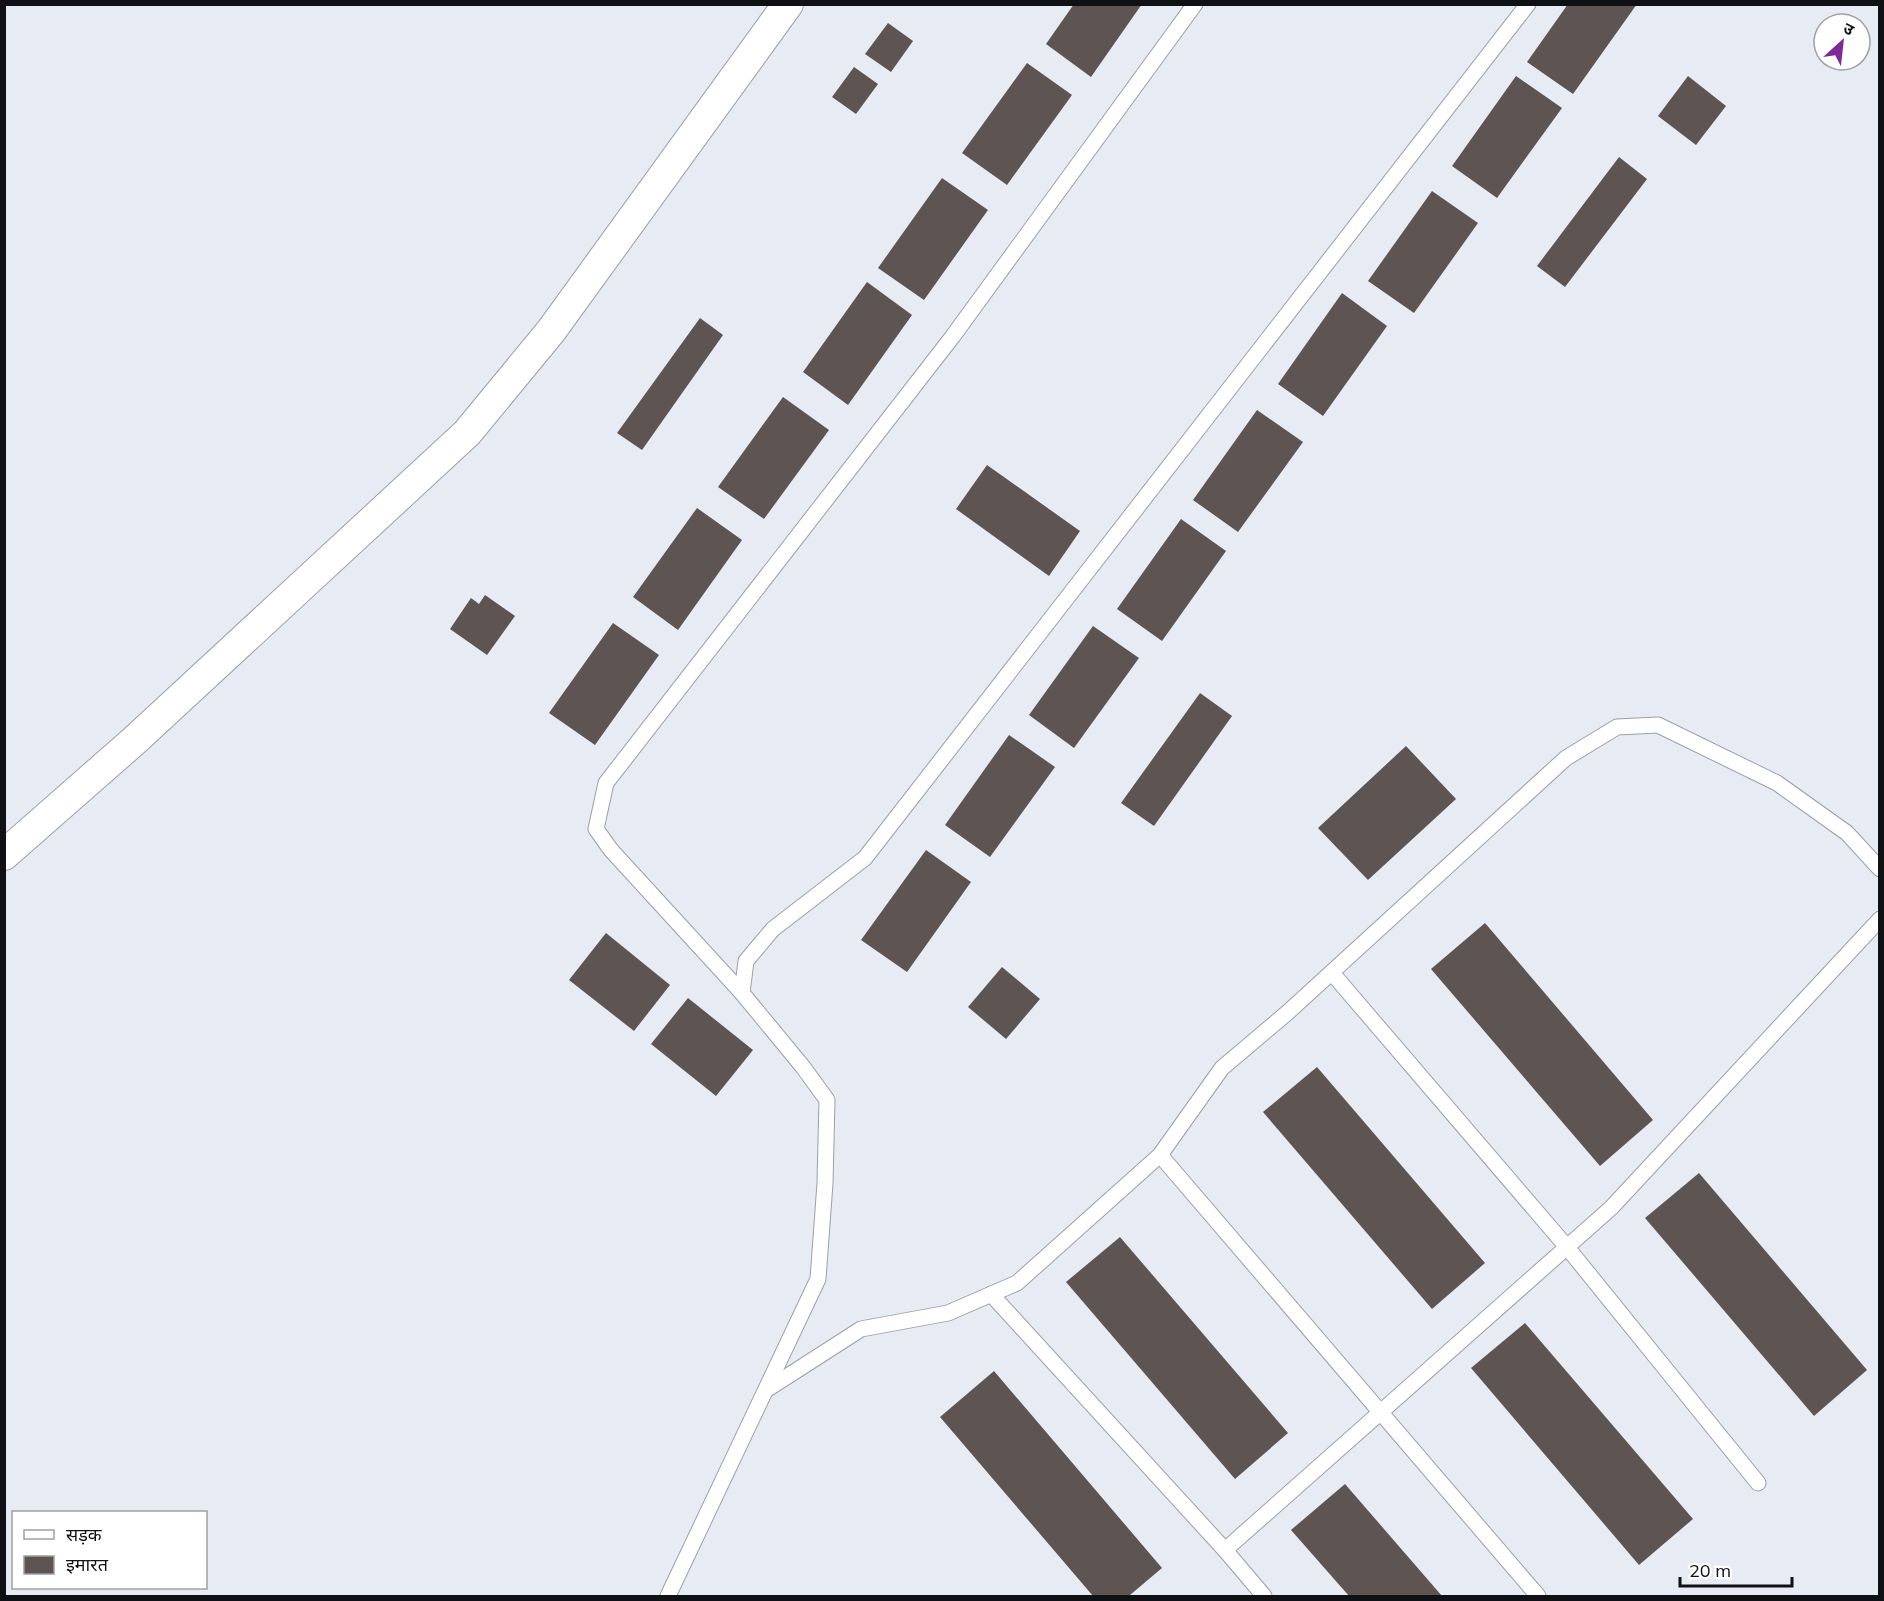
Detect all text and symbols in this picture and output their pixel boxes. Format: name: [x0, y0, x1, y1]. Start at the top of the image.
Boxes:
north arrow: [1812, 12, 1872, 72]
text: उ: [1840, 18, 1858, 40]
legend: [12, 1511, 207, 1589]
text: सड़क: [66, 1523, 103, 1546]
scale bar: [1680, 1550, 1792, 1588]
text: इमारत: [66, 1553, 109, 1576]
text: 20 m: [1689, 1559, 1731, 1582]

